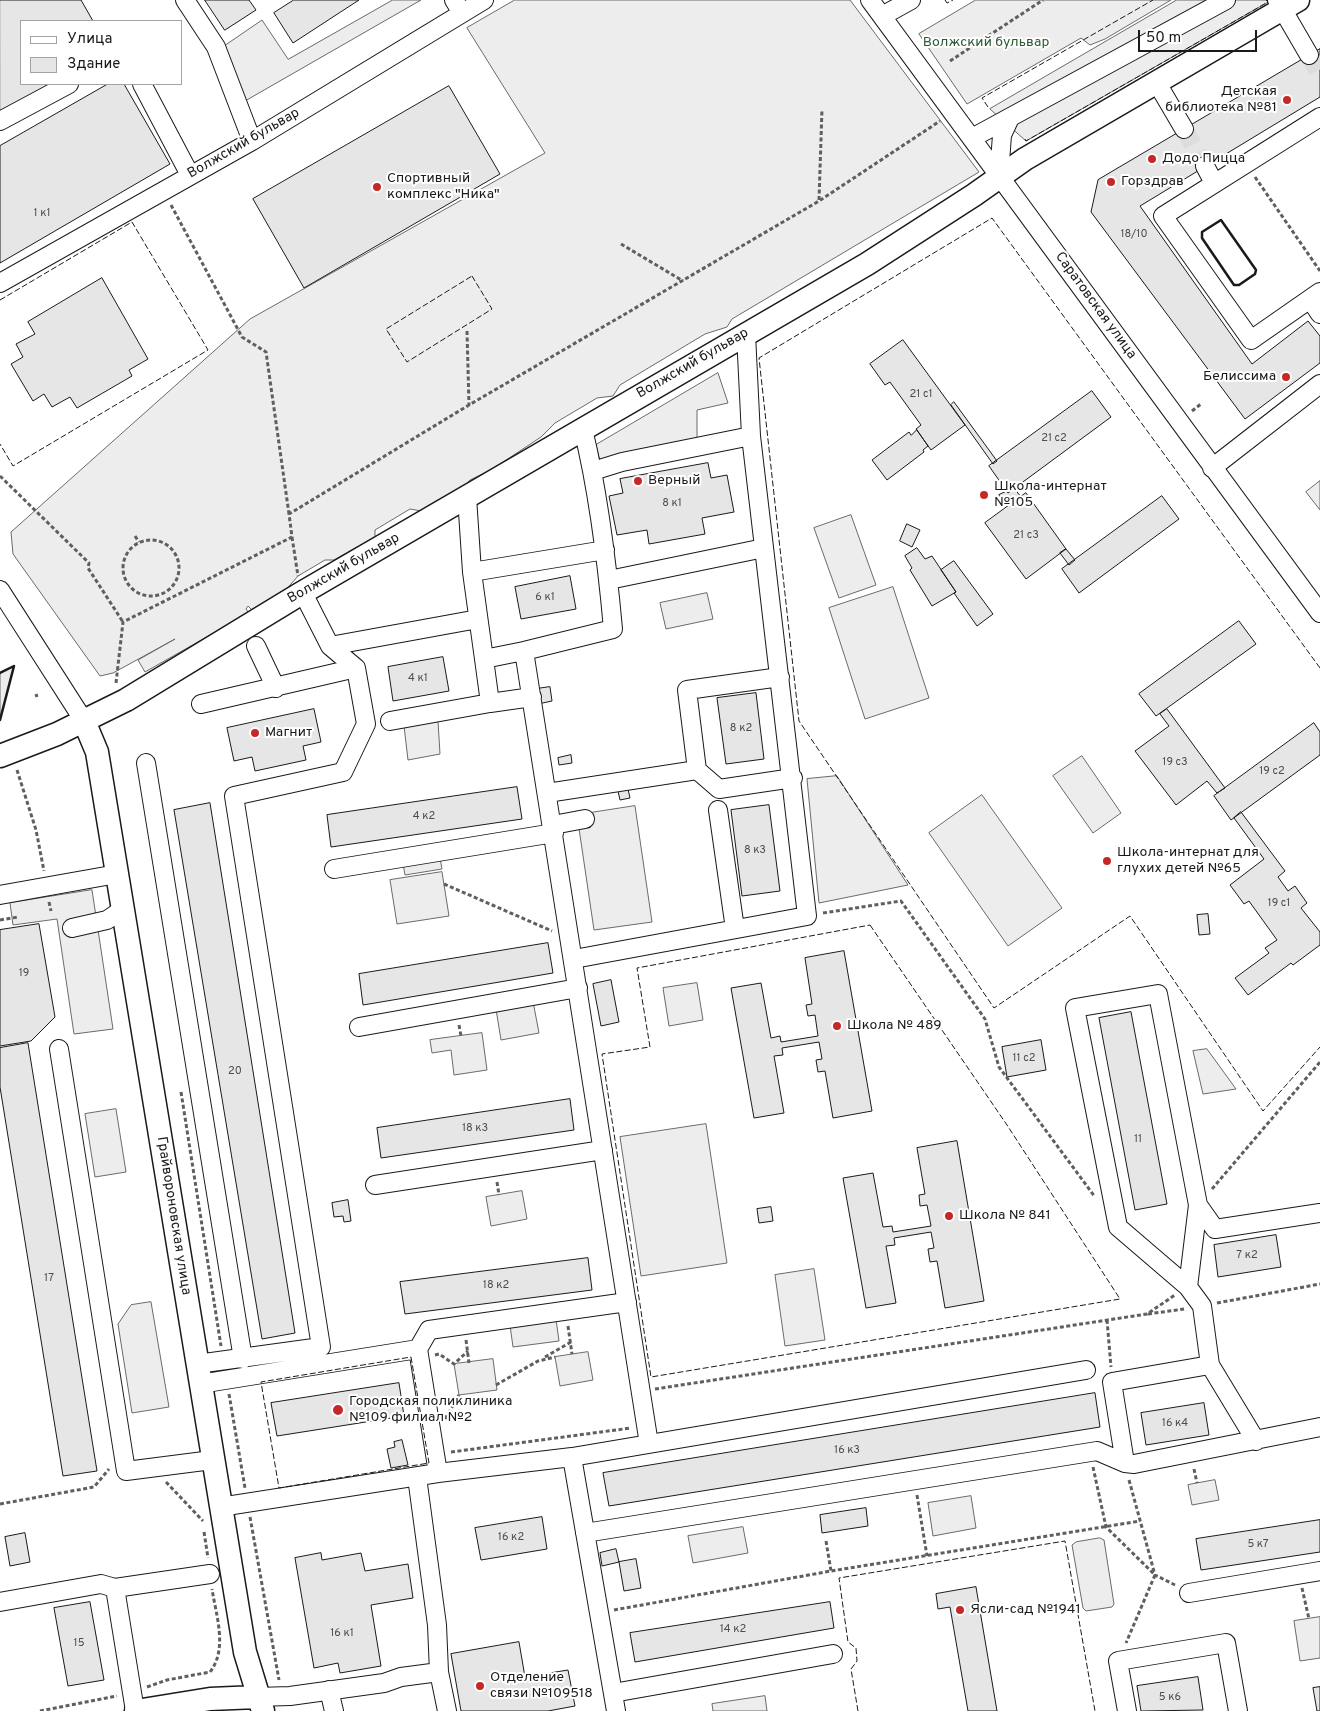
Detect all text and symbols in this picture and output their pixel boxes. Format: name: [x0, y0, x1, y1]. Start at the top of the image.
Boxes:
legend: [20, 20, 182, 85]
scale bar: [1140, 20, 1259, 52]
text: 50 m: [1146, 29, 1181, 48]
text: Улица: [67, 30, 112, 49]
park label: Волжский бульвар: [923, 35, 1049, 51]
text: Здание: [67, 55, 120, 74]
place label: Детская библиотека №81: [1165, 84, 1277, 116]
marker: Детская библиотека №81: [1281, 94, 1293, 106]
street label: Волжский бульвар: [185, 105, 303, 183]
place label: Додо Пицца: [1162, 151, 1245, 167]
marker: Додо Пицца: [1146, 153, 1158, 165]
place label: Спортивный комплекс "Ника": [387, 171, 500, 203]
place label: Горздрав: [1121, 174, 1184, 190]
marker: Горздрав: [1105, 176, 1117, 188]
marker: Спортивный комплекс "Ника": [371, 181, 383, 193]
house number: 1 к1: [33, 207, 51, 221]
house number: 18/10: [1120, 228, 1148, 242]
street label: Саратовская улица: [1051, 249, 1139, 363]
street label: Волжский бульвар: [634, 325, 752, 403]
place label: Белиссима: [1203, 369, 1276, 385]
marker: Белиссима: [1280, 371, 1292, 383]
house number: 21 с1: [909, 388, 933, 402]
house number: 21 с2: [1041, 432, 1067, 446]
place label: Верный: [648, 473, 700, 489]
marker: Верный: [632, 475, 644, 487]
place label: Школа-интернат №105: [994, 479, 1107, 512]
marker: Школа-интернат №105: [978, 489, 990, 501]
house number: 8 к1: [662, 497, 682, 511]
house number: 21 с3: [1013, 529, 1039, 543]
street label: Волжский бульвар: [285, 530, 403, 608]
house number: 6 к1: [535, 591, 555, 605]
house number: 4 к1: [408, 672, 428, 686]
house number: 8 к2: [730, 722, 752, 736]
place label: Магнит: [265, 725, 312, 741]
marker: Магнит: [249, 727, 261, 739]
house number: 19 с3: [1162, 756, 1188, 770]
house number: 19 с2: [1259, 765, 1285, 779]
house number: 4 к2: [413, 810, 435, 824]
house number: 8 к3: [744, 844, 766, 858]
place label: Школа-интернат для глухих детей №65: [1117, 845, 1259, 878]
marker: Школа-интернат для глухих детей №65: [1101, 855, 1113, 867]
house number: 19 с1: [1268, 897, 1290, 911]
house number: 19: [19, 967, 29, 981]
place label: Школа № 489: [847, 1018, 942, 1034]
marker: Школа № 489: [831, 1020, 843, 1032]
house number: 11 с2: [1012, 1052, 1036, 1066]
house number: 20: [228, 1065, 242, 1079]
house number: 18 к3: [462, 1122, 488, 1136]
house number: 11: [1134, 1133, 1142, 1147]
street label: Грайвороновская улица: [152, 1136, 194, 1296]
place label: Школа № 841: [959, 1208, 1051, 1224]
marker: Школа № 841: [943, 1210, 955, 1222]
house number: 7 к2: [1236, 1249, 1258, 1263]
house number: 17: [44, 1272, 54, 1286]
house number: 18 к2: [483, 1279, 509, 1293]
place label: Городская поликлиника №109 филиал №2: [349, 1394, 512, 1426]
marker: Городская поликлиника №109 филиал №2: [331, 1403, 345, 1417]
house number: 16 к4: [1162, 1417, 1188, 1431]
house number: 16 к3: [834, 1444, 860, 1458]
house number: 16 к2: [498, 1531, 524, 1545]
house number: 5 к7: [1247, 1538, 1269, 1552]
place label: Ясли-сад №1941: [970, 1602, 1081, 1618]
marker: Ясли-сад №1941: [954, 1604, 966, 1616]
house number: 14 к2: [720, 1623, 746, 1637]
house number: 16 к1: [330, 1627, 354, 1641]
house number: 15: [74, 1637, 84, 1651]
place label: Отделение связи №109518: [490, 1670, 593, 1702]
marker: Отделение связи №109518: [474, 1680, 486, 1692]
house number: 5 к6: [1159, 1691, 1181, 1705]

